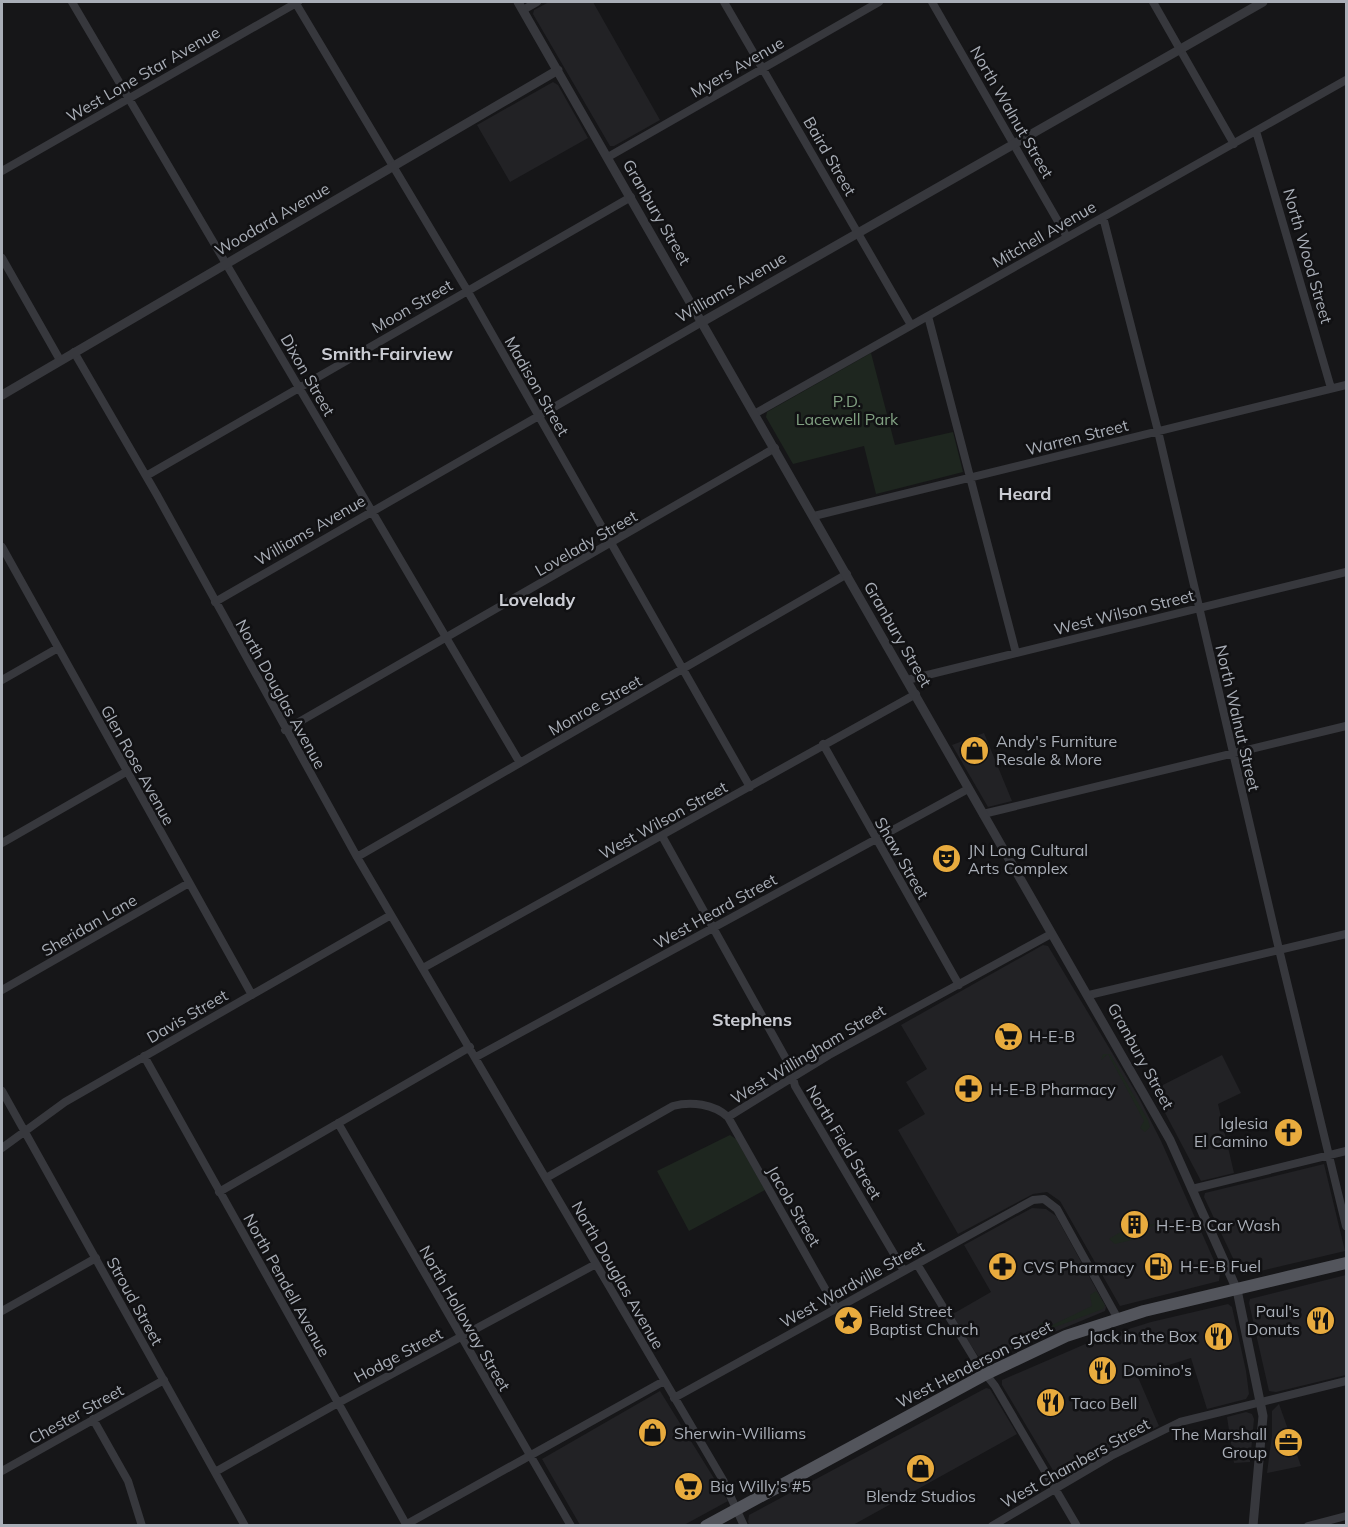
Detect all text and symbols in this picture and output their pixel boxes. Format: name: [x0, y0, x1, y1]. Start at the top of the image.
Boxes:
street label: West Lone Star Avenue: [63, 22, 223, 126]
street label: Myers Avenue: [687, 32, 787, 102]
street label: North Walnut Street: [966, 42, 1058, 182]
street label: Baird Street: [799, 113, 861, 199]
street label: Granbury Street: [619, 156, 695, 269]
street label: Woodard Avenue: [211, 178, 333, 260]
street label: North Wood Street: [1279, 186, 1337, 326]
street label: Mitchell Avenue: [989, 196, 1099, 272]
street label: Williams Avenue: [672, 247, 790, 327]
street label: Moon Street: [368, 275, 456, 337]
street label: Dixon Street: [277, 331, 340, 420]
street label: Madison Street: [500, 333, 574, 440]
district label: Smith-Fairview: [321, 342, 453, 365]
park label: P.D. Lacewell Park: [796, 391, 899, 429]
street label: Warren Street: [1024, 415, 1130, 459]
district label: Heard: [998, 482, 1052, 505]
street label: Williams Avenue: [251, 490, 369, 570]
street label: Lovelady Street: [531, 505, 641, 580]
street label: Granbury Street: [860, 578, 936, 691]
street label: West Wilson Street: [1052, 585, 1196, 639]
district label: Lovelady: [499, 588, 576, 611]
street label: North Douglas Avenue: [232, 616, 330, 772]
street label: North Walnut Street: [1211, 643, 1265, 793]
street label: Monroe Street: [545, 670, 645, 740]
street label: Glen Rose Avenue: [97, 701, 179, 829]
place label: Andy's Furniture Resale & More: [996, 731, 1117, 769]
shop icon: Andy's Furniture Resale & More: [959, 734, 991, 766]
street label: West Wilson Street: [595, 776, 731, 864]
street label: Shaw Street: [871, 814, 934, 903]
place label: JN Long Cultural Arts Complex: [968, 840, 1088, 878]
theatre icon: JN Long Cultural Arts Complex: [931, 843, 963, 875]
street label: West Heard Street: [650, 869, 780, 953]
street label: Sheridan Lane: [38, 890, 140, 960]
street label: Davis Street: [143, 985, 231, 1047]
street label: Granbury Street: [1104, 999, 1179, 1113]
street label: West Willingham Street: [727, 1000, 889, 1108]
district label: Stephens: [712, 1008, 792, 1031]
supermarket icon: H-E-B: [992, 1020, 1024, 1052]
place label: H-E-B: [1029, 1026, 1075, 1046]
pharmacy icon: H-E-B Pharmacy: [953, 1073, 985, 1105]
place label: H-E-B Pharmacy: [990, 1079, 1116, 1099]
street label: North Field Street: [802, 1081, 886, 1203]
place label: Iglesia El Camino: [1194, 1113, 1268, 1151]
church icon: Iglesia El Camino: [1273, 1116, 1305, 1148]
street label: Jacob Street: [763, 1162, 825, 1250]
street label: North Douglas Avenue: [567, 1197, 669, 1353]
building icon: H-E-B Car Wash: [1119, 1209, 1151, 1241]
street label: North Pendell Avenue: [239, 1210, 335, 1360]
place label: H-E-B Car Wash: [1156, 1215, 1280, 1235]
street label: West Wardville Street: [776, 1236, 928, 1332]
street label: North Holloway Street: [415, 1242, 515, 1395]
fuel station icon: H-E-B Fuel: [1143, 1250, 1175, 1282]
pharmacy icon: CVS Pharmacy: [986, 1251, 1018, 1283]
street label: Stroud Street: [103, 1253, 168, 1349]
place label: H-E-B Fuel: [1180, 1256, 1261, 1276]
place label: CVS Pharmacy: [1023, 1257, 1135, 1277]
place label: Field Street Baptist Church: [869, 1301, 979, 1339]
place label: Paul's Donuts: [1247, 1301, 1300, 1339]
place icon: Field Street Baptist Church: [832, 1304, 864, 1336]
restaurant icon: Paul's Donuts: [1305, 1304, 1337, 1336]
street label: West Henderson Street: [893, 1316, 1056, 1412]
restaurant icon: Jack in the Box: [1202, 1320, 1234, 1352]
street label: Hodge Street: [350, 1323, 446, 1387]
place label: Jack in the Box: [1088, 1326, 1197, 1346]
restaurant icon: Domino's: [1086, 1354, 1118, 1386]
place label: Domino's: [1123, 1360, 1192, 1380]
street label: Chester Street: [25, 1380, 127, 1448]
restaurant icon: Taco Bell: [1034, 1387, 1066, 1419]
place label: Taco Bell: [1071, 1393, 1137, 1413]
street label: West Chambers Street: [997, 1413, 1153, 1512]
shop icon: Sherwin-Williams: [637, 1417, 669, 1449]
place label: Sherwin-Williams: [674, 1423, 806, 1443]
place label: The Marshall Group: [1171, 1424, 1267, 1462]
office icon: The Marshall Group: [1272, 1427, 1304, 1459]
shop icon: Blendz Studios: [905, 1452, 937, 1484]
supermarket icon: Big Willy's #5: [673, 1470, 705, 1502]
place label: Big Willy's #5: [710, 1476, 811, 1496]
place label: Blendz Studios: [866, 1486, 976, 1506]

